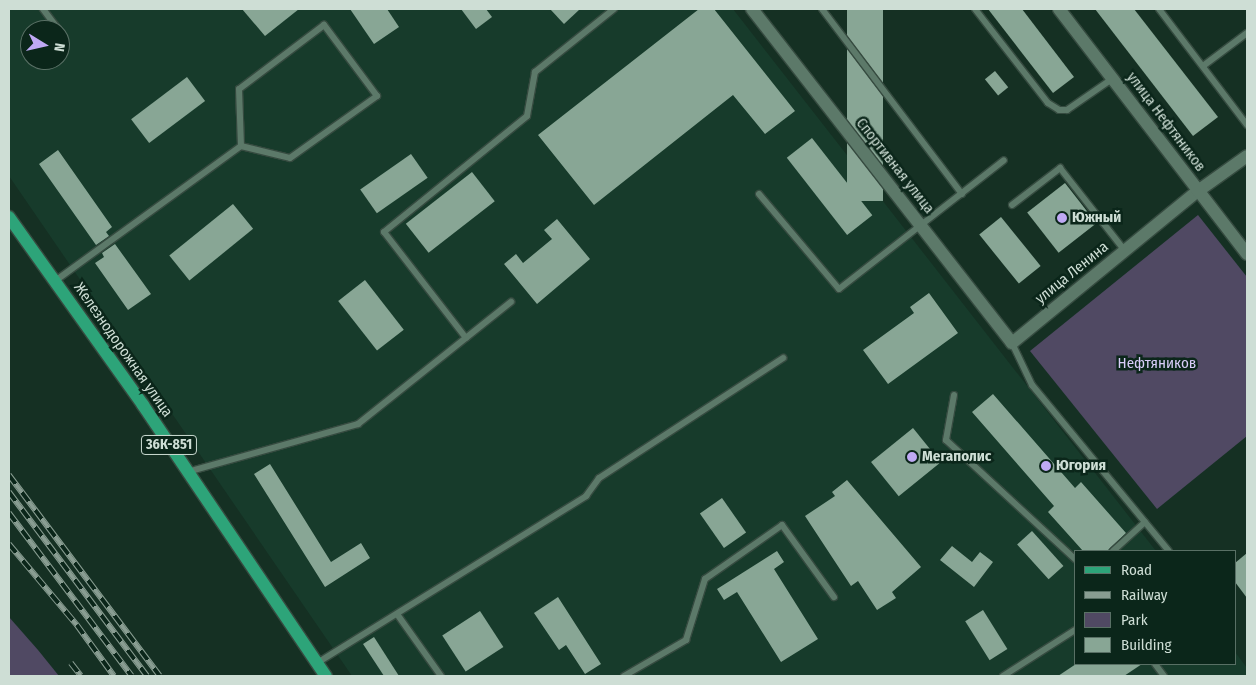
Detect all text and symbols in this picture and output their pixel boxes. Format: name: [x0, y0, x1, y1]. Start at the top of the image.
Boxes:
north arrow: [20, 20, 70, 70]
text: N: [50, 42, 68, 53]
street label: улица Нефтяников: [1123, 69, 1209, 175]
street label: Спортивная улица: [852, 115, 938, 217]
place label: Южный: [1072, 209, 1121, 227]
marker: Южный: [1056, 212, 1068, 224]
street label: улица Ленина: [1032, 238, 1112, 308]
street label: Железнодорожная улица: [70, 279, 176, 421]
park label: Нефтяников: [1118, 355, 1196, 373]
road number: 36К-851: [140, 434, 198, 456]
place label: Мегаполис: [922, 448, 991, 466]
marker: Мегаполис: [906, 451, 918, 463]
place label: Югория: [1056, 457, 1106, 475]
marker: Югория: [1040, 460, 1052, 472]
legend: [1074, 550, 1236, 665]
text: Road: [1121, 561, 1152, 579]
text: Railway: [1121, 586, 1168, 604]
text: Park: [1121, 611, 1148, 629]
text: Building: [1121, 636, 1172, 654]

